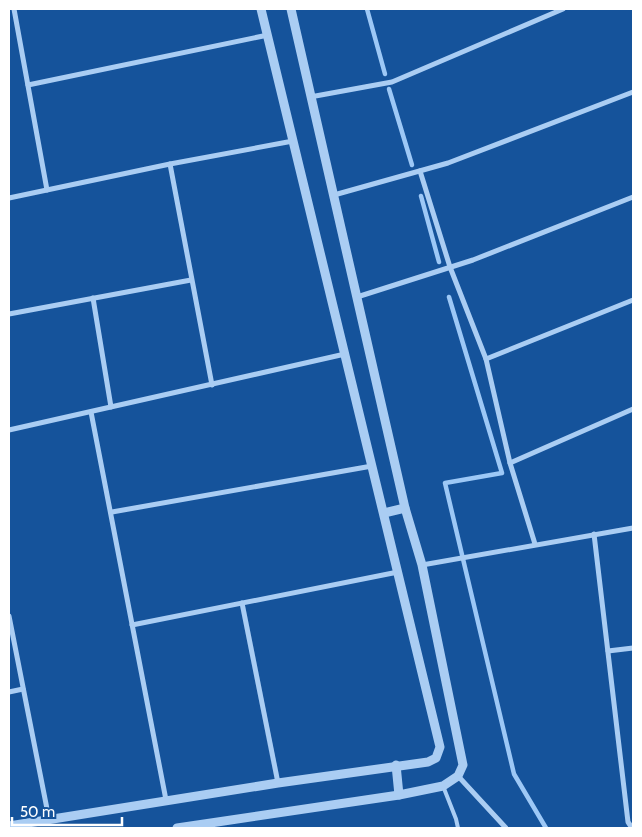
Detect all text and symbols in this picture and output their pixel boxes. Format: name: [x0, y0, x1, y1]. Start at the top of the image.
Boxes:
scale bar: [12, 794, 122, 826]
text: 50 m: [20, 803, 55, 821]

